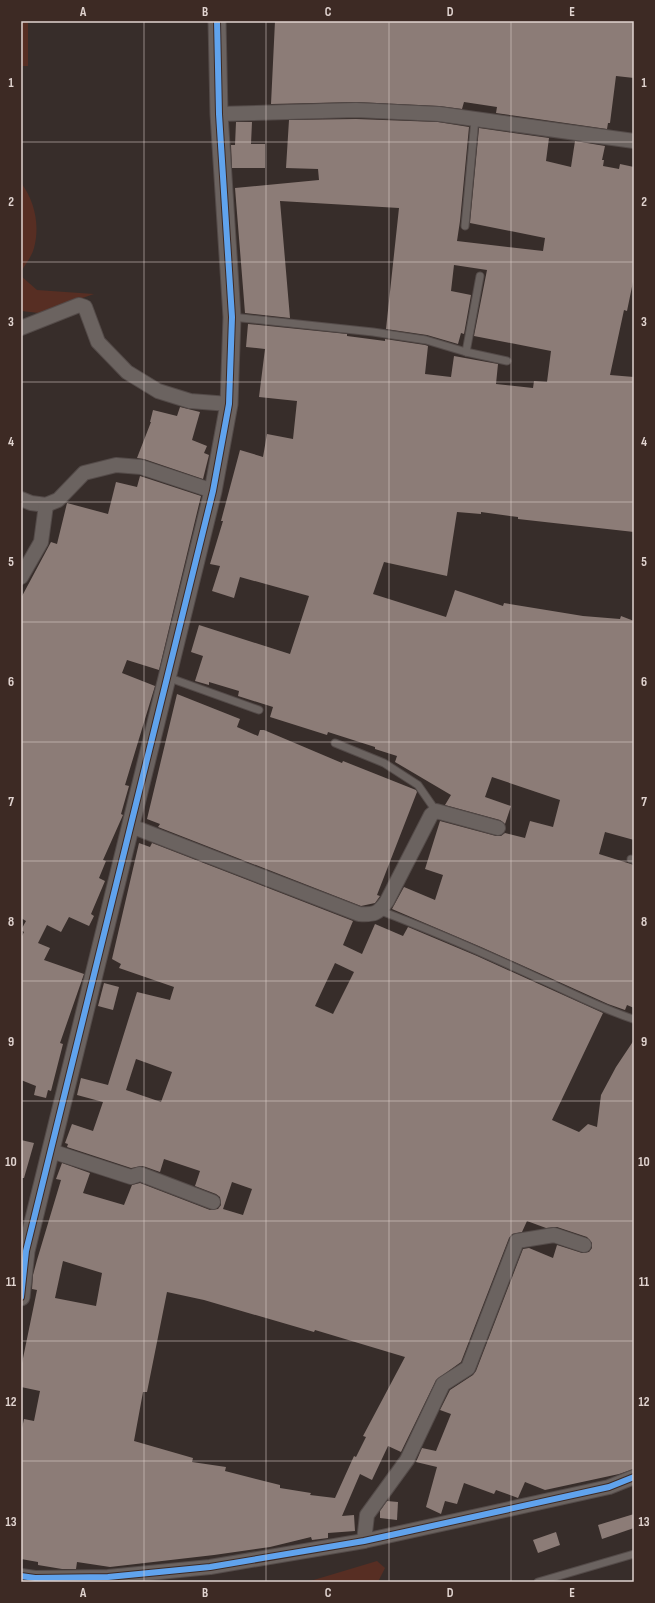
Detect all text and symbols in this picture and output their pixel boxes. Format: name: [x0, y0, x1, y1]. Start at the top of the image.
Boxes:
text: A: [79, 4, 87, 20]
text: B: [202, 4, 208, 20]
text: C: [325, 4, 332, 20]
text: D: [447, 4, 454, 20]
text: E: [569, 4, 575, 20]
text: 1: [8, 75, 14, 91]
text: 1: [641, 75, 647, 91]
text: 2: [8, 194, 14, 210]
text: 2: [641, 194, 647, 210]
text: 3: [8, 314, 14, 330]
text: 3: [641, 314, 647, 330]
text: 4: [8, 434, 14, 450]
text: 4: [641, 434, 647, 450]
text: 5: [8, 554, 14, 570]
text: 5: [641, 554, 647, 570]
text: 6: [8, 674, 14, 690]
text: 6: [641, 674, 647, 690]
text: 7: [8, 794, 14, 810]
text: 7: [641, 794, 647, 810]
text: 8: [8, 914, 14, 930]
text: 8: [641, 914, 647, 930]
text: 9: [8, 1034, 14, 1050]
text: 9: [641, 1034, 647, 1050]
text: 10: [5, 1154, 17, 1170]
text: 10: [638, 1154, 650, 1170]
text: 11: [6, 1274, 16, 1290]
text: 11: [639, 1274, 649, 1290]
text: 12: [6, 1394, 17, 1410]
text: 12: [639, 1394, 650, 1410]
text: 13: [6, 1514, 17, 1530]
text: 13: [639, 1514, 650, 1530]
text: A: [79, 1585, 87, 1601]
text: B: [202, 1585, 208, 1601]
text: C: [325, 1585, 332, 1601]
text: D: [447, 1585, 454, 1601]
text: E: [569, 1585, 575, 1601]

